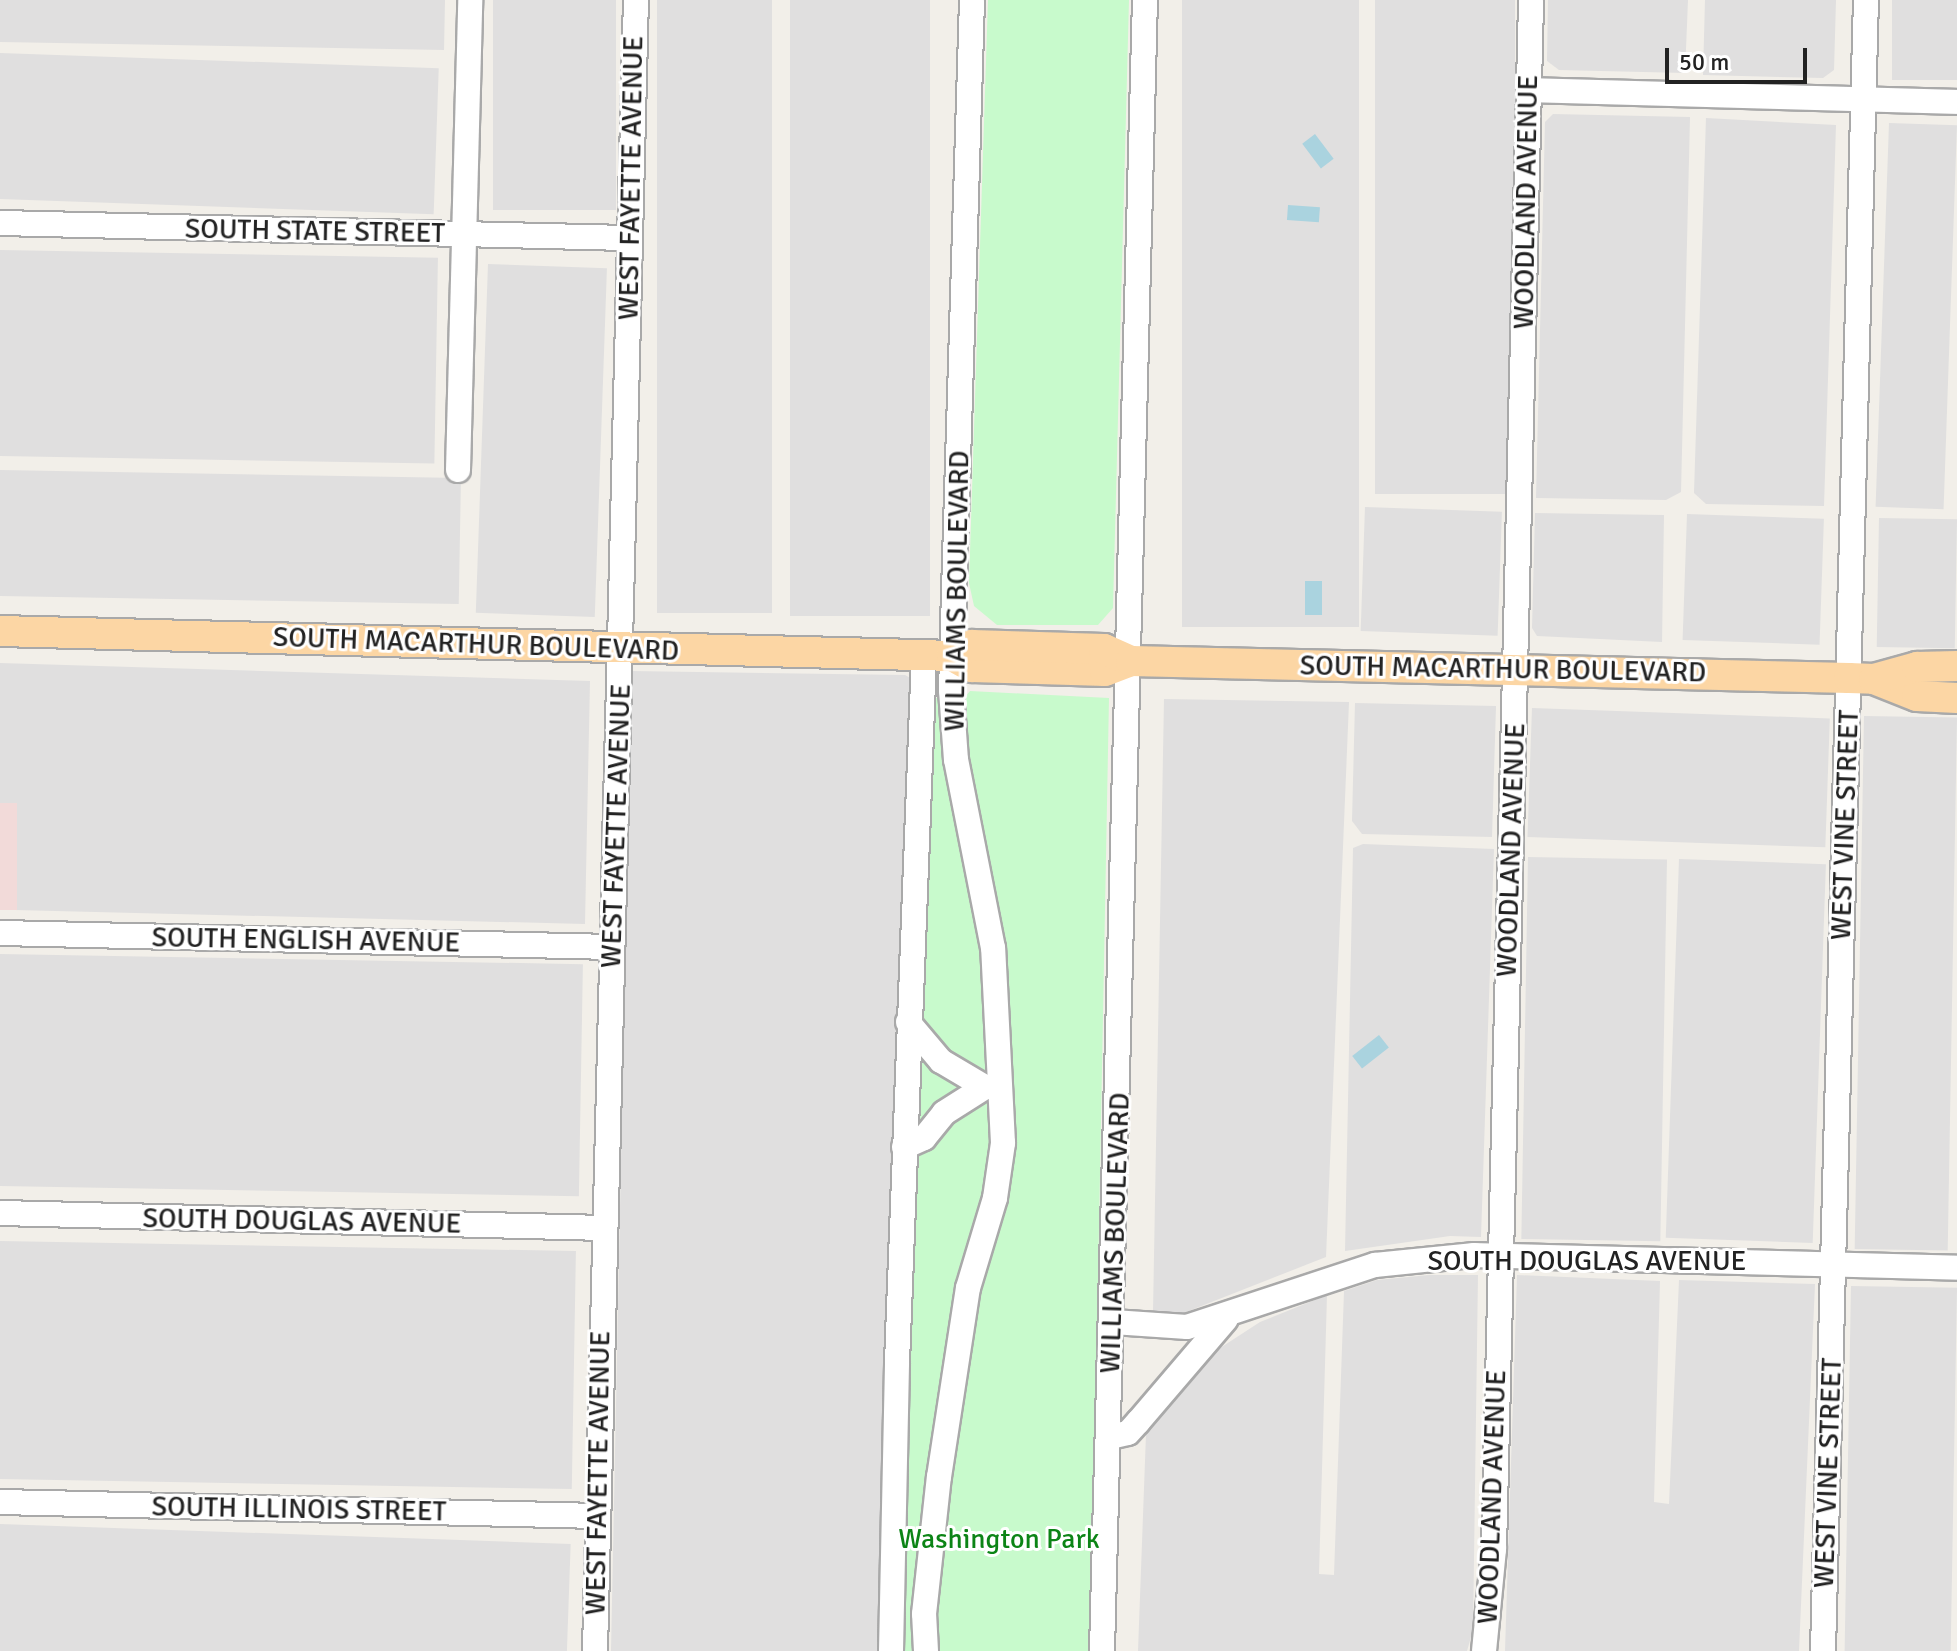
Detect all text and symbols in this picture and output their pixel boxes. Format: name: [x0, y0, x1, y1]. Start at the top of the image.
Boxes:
scale bar: [1669, 32, 1811, 82]
street label: WEST FAYETTE AVENUE: [612, 35, 650, 321]
text: 50 m: [1679, 47, 1729, 77]
street label: WOODLAND AVENUE: [1507, 74, 1545, 330]
street label: SOUTH STATE STREET: [185, 212, 445, 250]
street label: WILLIAMS BOULEVARD: [938, 450, 976, 732]
street label: SOUTH MACARTHUR BOULEVARD: [272, 620, 680, 668]
street label: SOUTH MACARTHUR BOULEVARD: [1299, 649, 1707, 689]
street label: WEST FAYETTE AVENUE: [594, 683, 638, 969]
street label: WEST VINE STREET: [1824, 709, 1866, 941]
street label: WOODLAND AVENUE: [1490, 722, 1532, 978]
street label: SOUTH ENGLISH AVENUE: [151, 921, 461, 959]
street label: WILLIAMS BOULEVARD: [1093, 1092, 1137, 1374]
street label: SOUTH DOUGLAS AVENUE: [142, 1201, 462, 1241]
street label: SOUTH DOUGLAS AVENUE: [1428, 1244, 1746, 1278]
street label: WEST FAYETTE AVENUE: [579, 1330, 617, 1616]
street label: WEST VINE STREET: [1807, 1357, 1849, 1589]
street label: WOODLAND AVENUE: [1471, 1369, 1513, 1625]
street label: SOUTH ILLINOIS STREET: [151, 1490, 447, 1528]
park label: Washington Park: [898, 1522, 1100, 1556]

